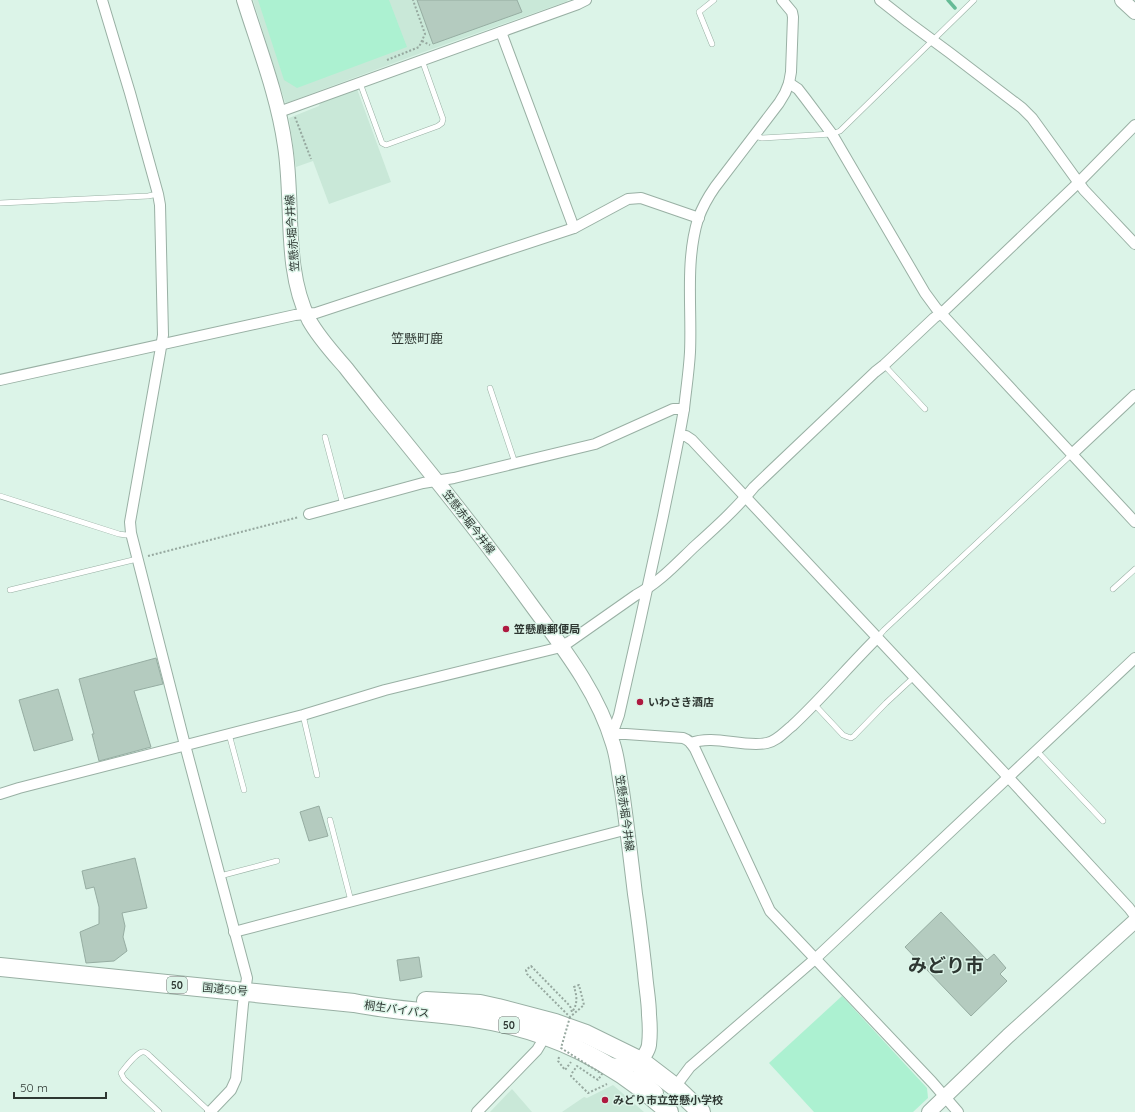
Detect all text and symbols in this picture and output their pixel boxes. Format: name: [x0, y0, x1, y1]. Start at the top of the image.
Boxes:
street label: 笠懸赤堀今井線: [282, 194, 302, 272]
district label: 笠懸町鹿: [391, 330, 443, 346]
street label: 笠懸赤堀今井線: [440, 487, 498, 557]
place label: 笠懸鹿郵便局: [513, 622, 580, 636]
marker: 笠懸鹿郵便局: [501, 624, 511, 634]
place label: いわさき酒店: [648, 695, 714, 709]
marker: いわさき酒店: [635, 697, 645, 707]
street label: 笠懸赤堀今井線: [613, 774, 637, 852]
district label: みどり市: [908, 953, 984, 977]
road number: 50: [167, 977, 187, 993]
street label: 国道50号: [202, 980, 248, 998]
street label: 桐生バイパス: [363, 997, 431, 1021]
road number: 50: [499, 1017, 519, 1033]
scale bar: [14, 1074, 106, 1100]
text: 50 m: [20, 1080, 48, 1095]
place label: みどり市立笠懸小学校: [613, 1093, 723, 1107]
marker: みどり市立笠懸小学校: [600, 1095, 610, 1105]

